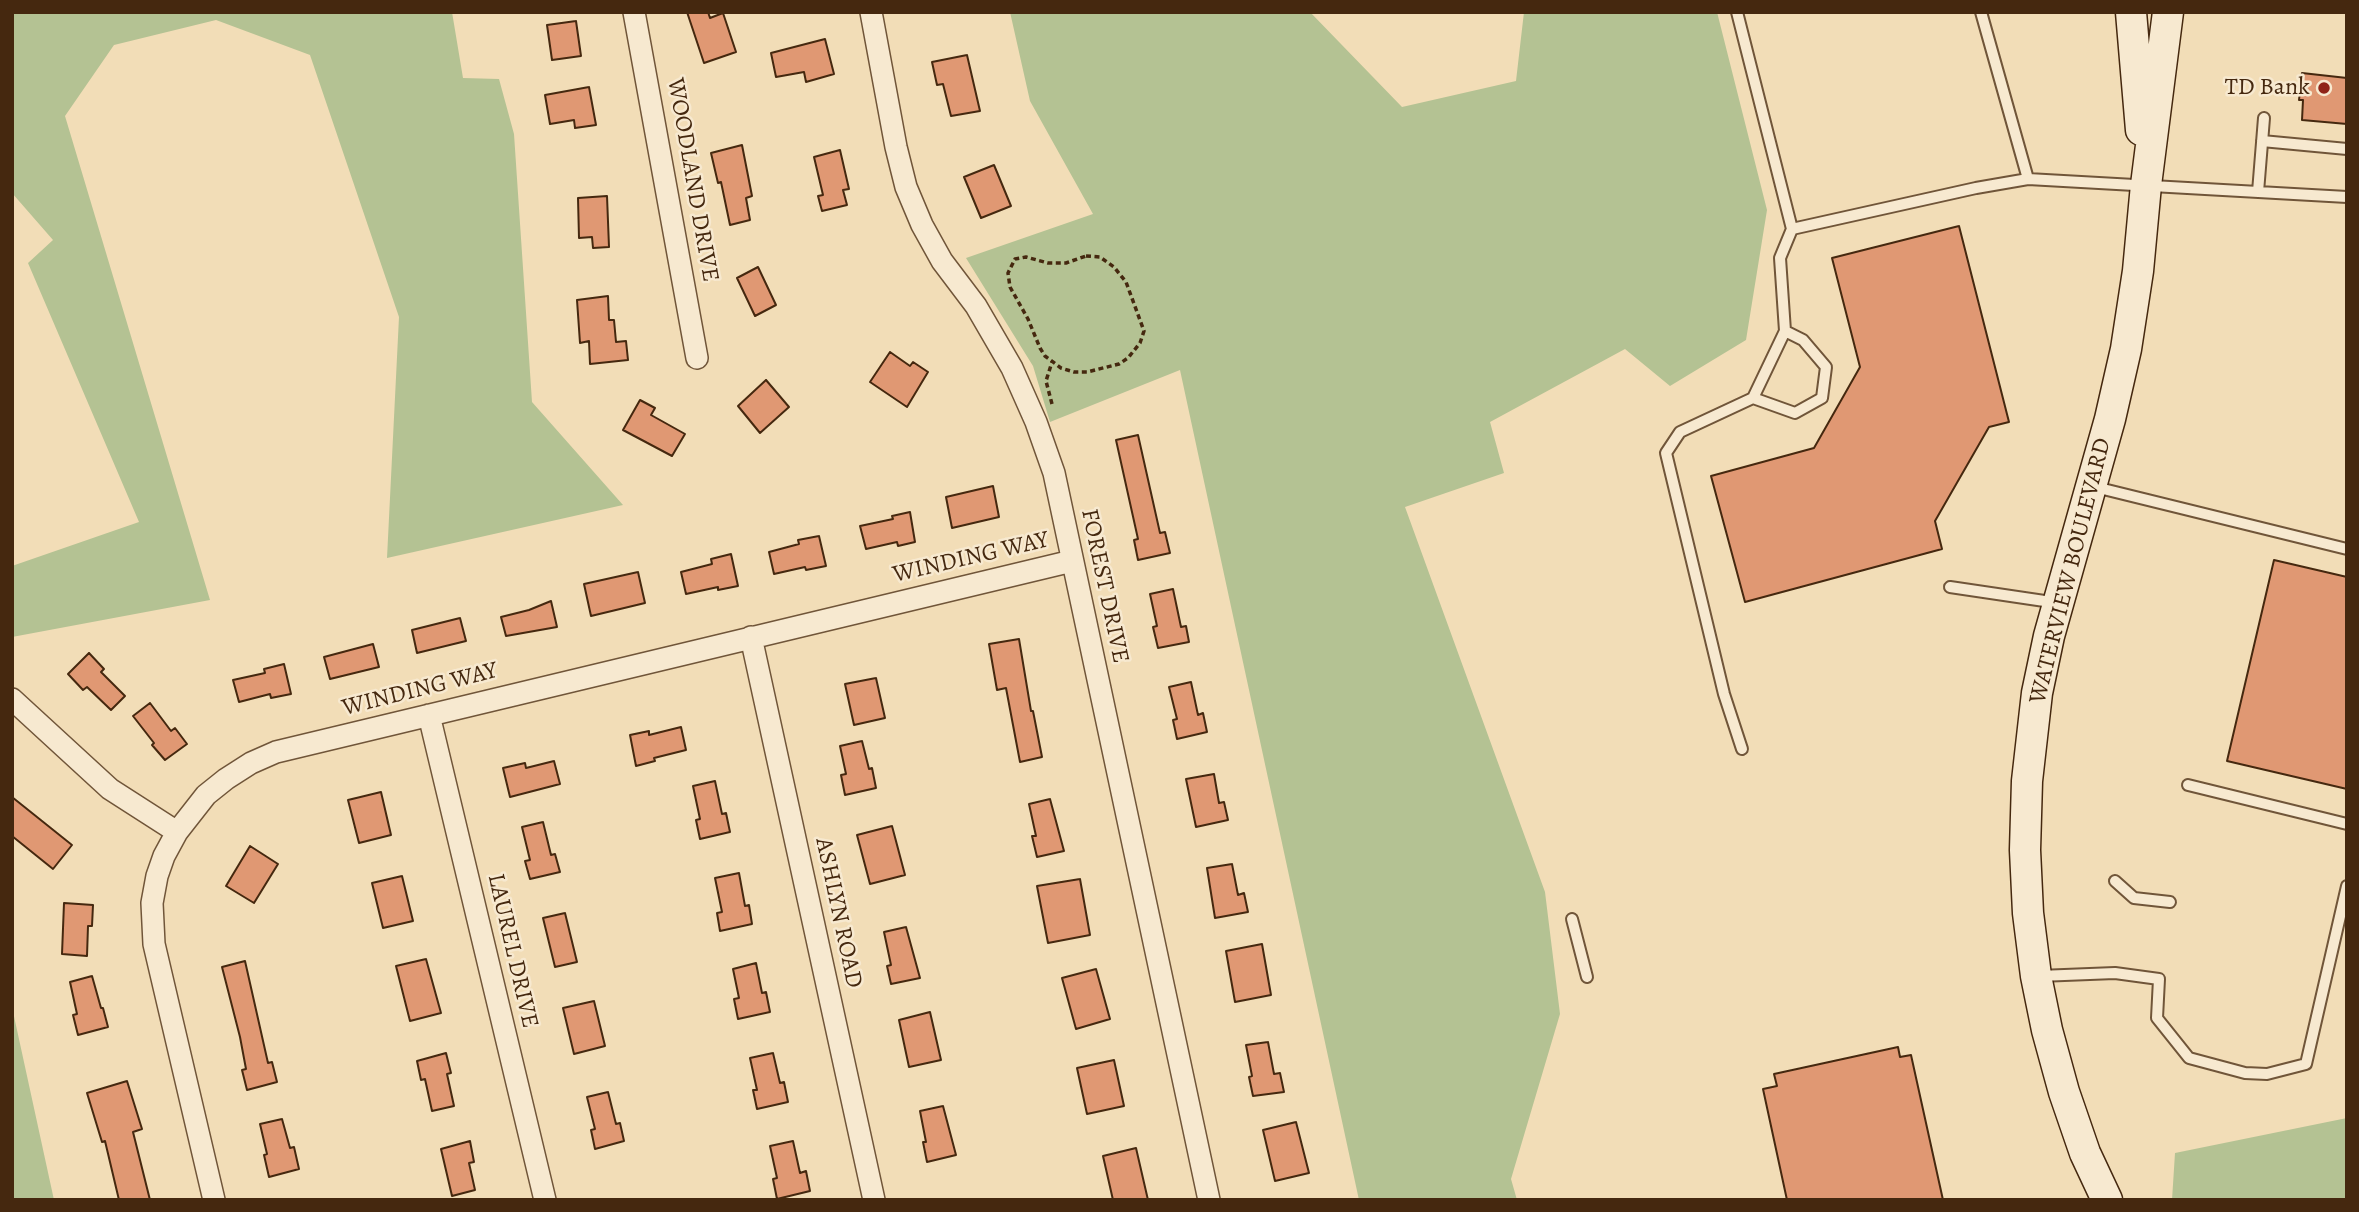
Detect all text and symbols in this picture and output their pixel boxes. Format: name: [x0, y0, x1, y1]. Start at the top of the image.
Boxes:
place label: TD Bank: [2225, 74, 2310, 102]
street label: WOODLAND DRIVE: [660, 76, 724, 284]
marker: TD Bank: [2316, 80, 2332, 96]
street label: WATERVIEW BOULEVARD: [2024, 435, 2118, 707]
street label: FOREST DRIVE: [1074, 506, 1134, 666]
street label: WINDING WAY: [890, 526, 1052, 590]
street label: WINDING WAY: [339, 657, 501, 723]
street label: ASHLYN ROAD: [808, 835, 868, 991]
street label: LAUREL DRIVE: [480, 871, 544, 1031]

